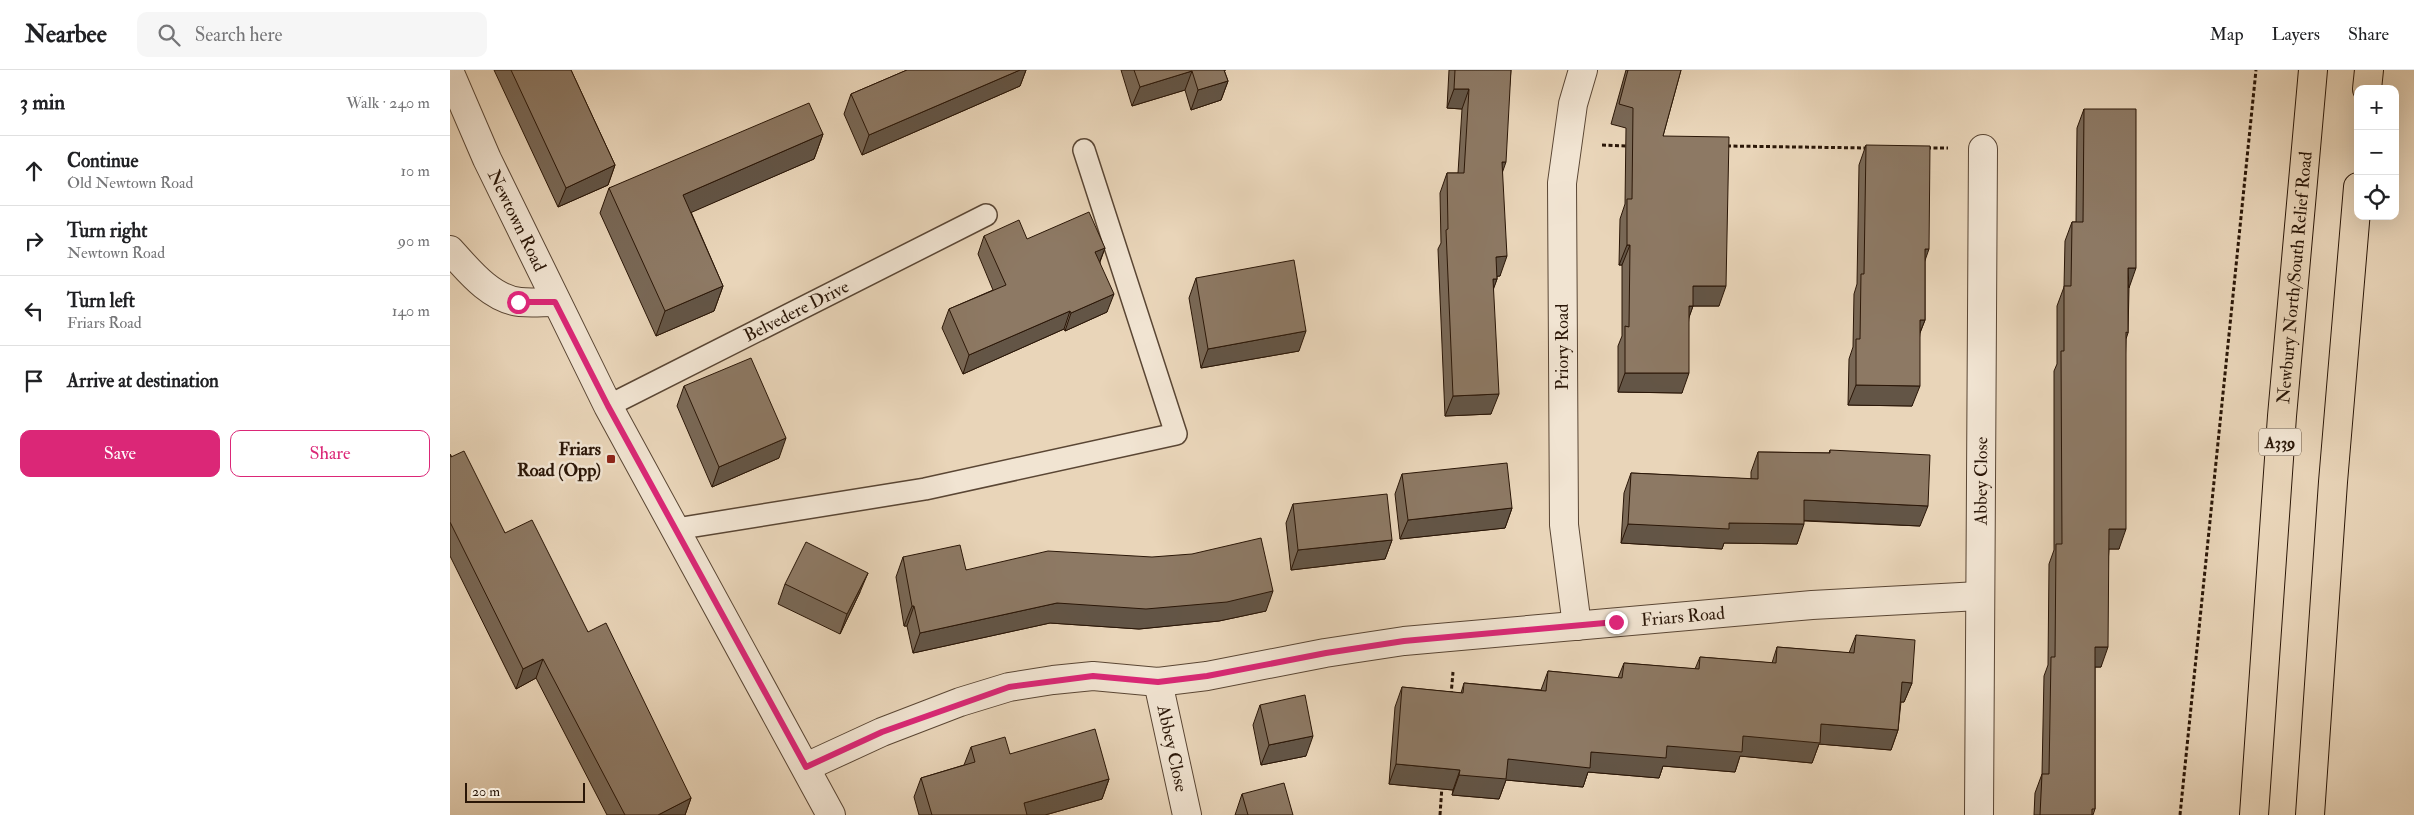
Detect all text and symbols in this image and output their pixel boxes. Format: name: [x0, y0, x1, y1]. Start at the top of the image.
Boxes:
search box: [137, 12, 487, 57]
text: Nearbee: [25, 19, 107, 50]
icon: search: [155, 21, 183, 49]
text: Search here: [195, 23, 282, 47]
text: Map: [2210, 23, 2244, 46]
text: Layers: [2272, 23, 2320, 46]
text: Share: [2348, 23, 2389, 46]
map controls: [2354, 85, 2399, 220]
button: +: [2354, 85, 2399, 130]
text: 3 min: [20, 89, 65, 116]
text: Walk · 240 m: [346, 93, 430, 113]
button: −: [2354, 130, 2399, 175]
text: Continue: [67, 149, 138, 173]
street label: Newbury North/South Relief Road: [2272, 150, 2318, 405]
icon: ahead: [20, 157, 48, 185]
text: 10 m: [400, 161, 430, 181]
street label: Newtown Road: [482, 166, 551, 275]
text: Old Newtown Road: [67, 173, 193, 193]
button: locate: [2354, 175, 2399, 220]
text: Turn right: [67, 219, 147, 243]
icon: right: [20, 227, 48, 255]
text: 90 m: [398, 231, 430, 251]
text: Newtown Road: [67, 243, 165, 263]
street label: Belvedere Drive: [740, 275, 853, 347]
text: Turn left: [67, 289, 135, 313]
route start: [507, 291, 530, 314]
icon: left: [20, 297, 48, 325]
text: 140 m: [392, 301, 430, 321]
street label: Priory Road: [1551, 304, 1574, 390]
text: Friars Road: [67, 313, 142, 333]
icon: arrive: [20, 367, 48, 395]
text: Arrive at destination: [67, 369, 219, 393]
road number: A339: [2259, 428, 2301, 456]
button: Save: [20, 430, 220, 477]
button: Share: [230, 430, 430, 477]
street label: Abbey Close: [1970, 436, 1993, 526]
place label: Friars Road (Opp): [517, 438, 601, 482]
marker: Friars Road (Opp): [605, 453, 617, 465]
street label: Friars Road: [1640, 602, 1726, 632]
route end: [1605, 611, 1628, 634]
street label: Abbey Close: [1151, 702, 1193, 795]
scale bar: [465, 780, 585, 803]
text: 20 m: [472, 783, 500, 800]

